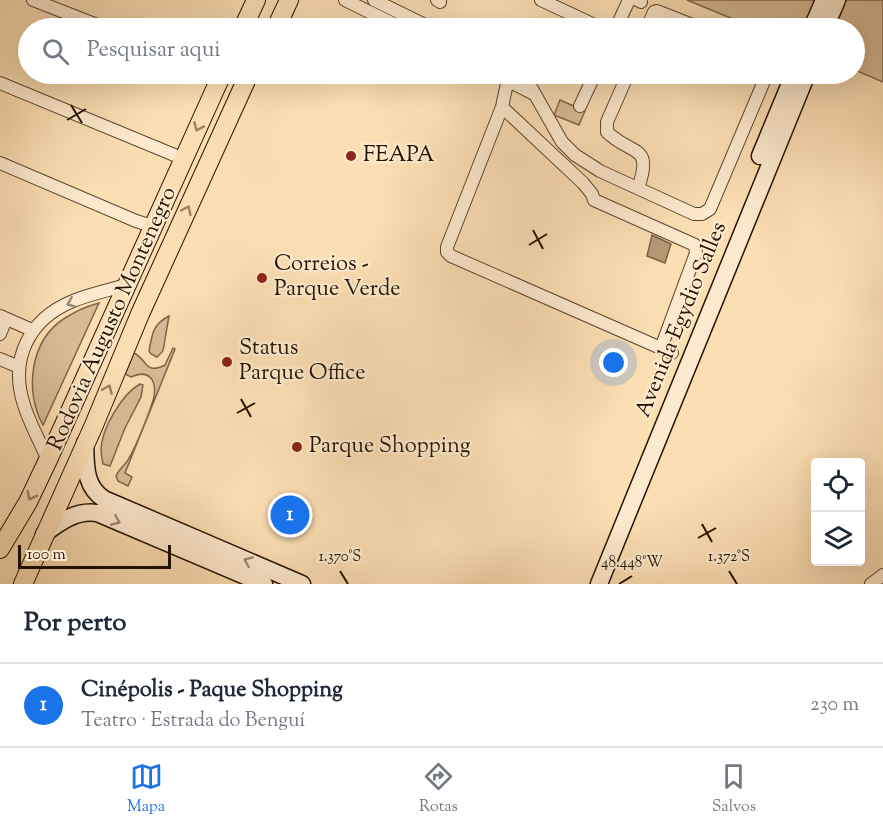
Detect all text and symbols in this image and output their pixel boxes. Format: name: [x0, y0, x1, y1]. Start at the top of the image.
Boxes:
search box: [18, 18, 865, 84]
icon: search: [39, 35, 72, 68]
text: Pesquisar aqui: [87, 35, 221, 67]
one-way arrow: [193, 120, 205, 131]
place label: FEAPA: [363, 140, 435, 172]
marker: FEAPA: [344, 149, 358, 163]
street label: Rodovia Augusto Montenegro: [40, 182, 186, 456]
one-way arrow: [179, 206, 191, 217]
street label: Avenida Egydio Salles: [628, 217, 736, 423]
place label: Correios - Parque Verde: [274, 249, 400, 306]
marker: Correios - Parque Verde: [255, 271, 269, 285]
one-way arrow: [66, 295, 77, 307]
place label: Status Parque Office: [239, 333, 366, 390]
your location: [599, 348, 628, 377]
marker: Status Parque Office: [220, 355, 234, 369]
one-way arrow: [101, 384, 113, 395]
place label: Parque Shopping: [309, 431, 471, 463]
marker: Parque Shopping: [290, 440, 304, 454]
map controls: [811, 458, 865, 566]
button: locate: [811, 458, 865, 512]
one-way arrow: [27, 489, 38, 500]
pin: 1: [270, 492, 310, 538]
button: layers: [811, 512, 865, 566]
one-way arrow: [109, 514, 120, 526]
scale bar: [18, 542, 171, 570]
text: 100 m: [27, 544, 66, 567]
text: 1.370°S: [319, 547, 361, 568]
text: 1.372°S: [708, 547, 750, 568]
text: 48.448°W: [601, 553, 663, 574]
one-way arrow: [244, 556, 255, 568]
text: Por perto: [24, 605, 126, 642]
text: Cinépolis - Paque Shopping: [81, 675, 343, 707]
text: 1: [40, 691, 47, 720]
text: 230 m: [810, 691, 859, 720]
text: Teatro · Estrada do Benguí: [81, 707, 305, 736]
tab: Mapa: [127, 760, 165, 819]
tab: Rotas: [419, 760, 458, 819]
tab: Salvos: [712, 760, 756, 819]

